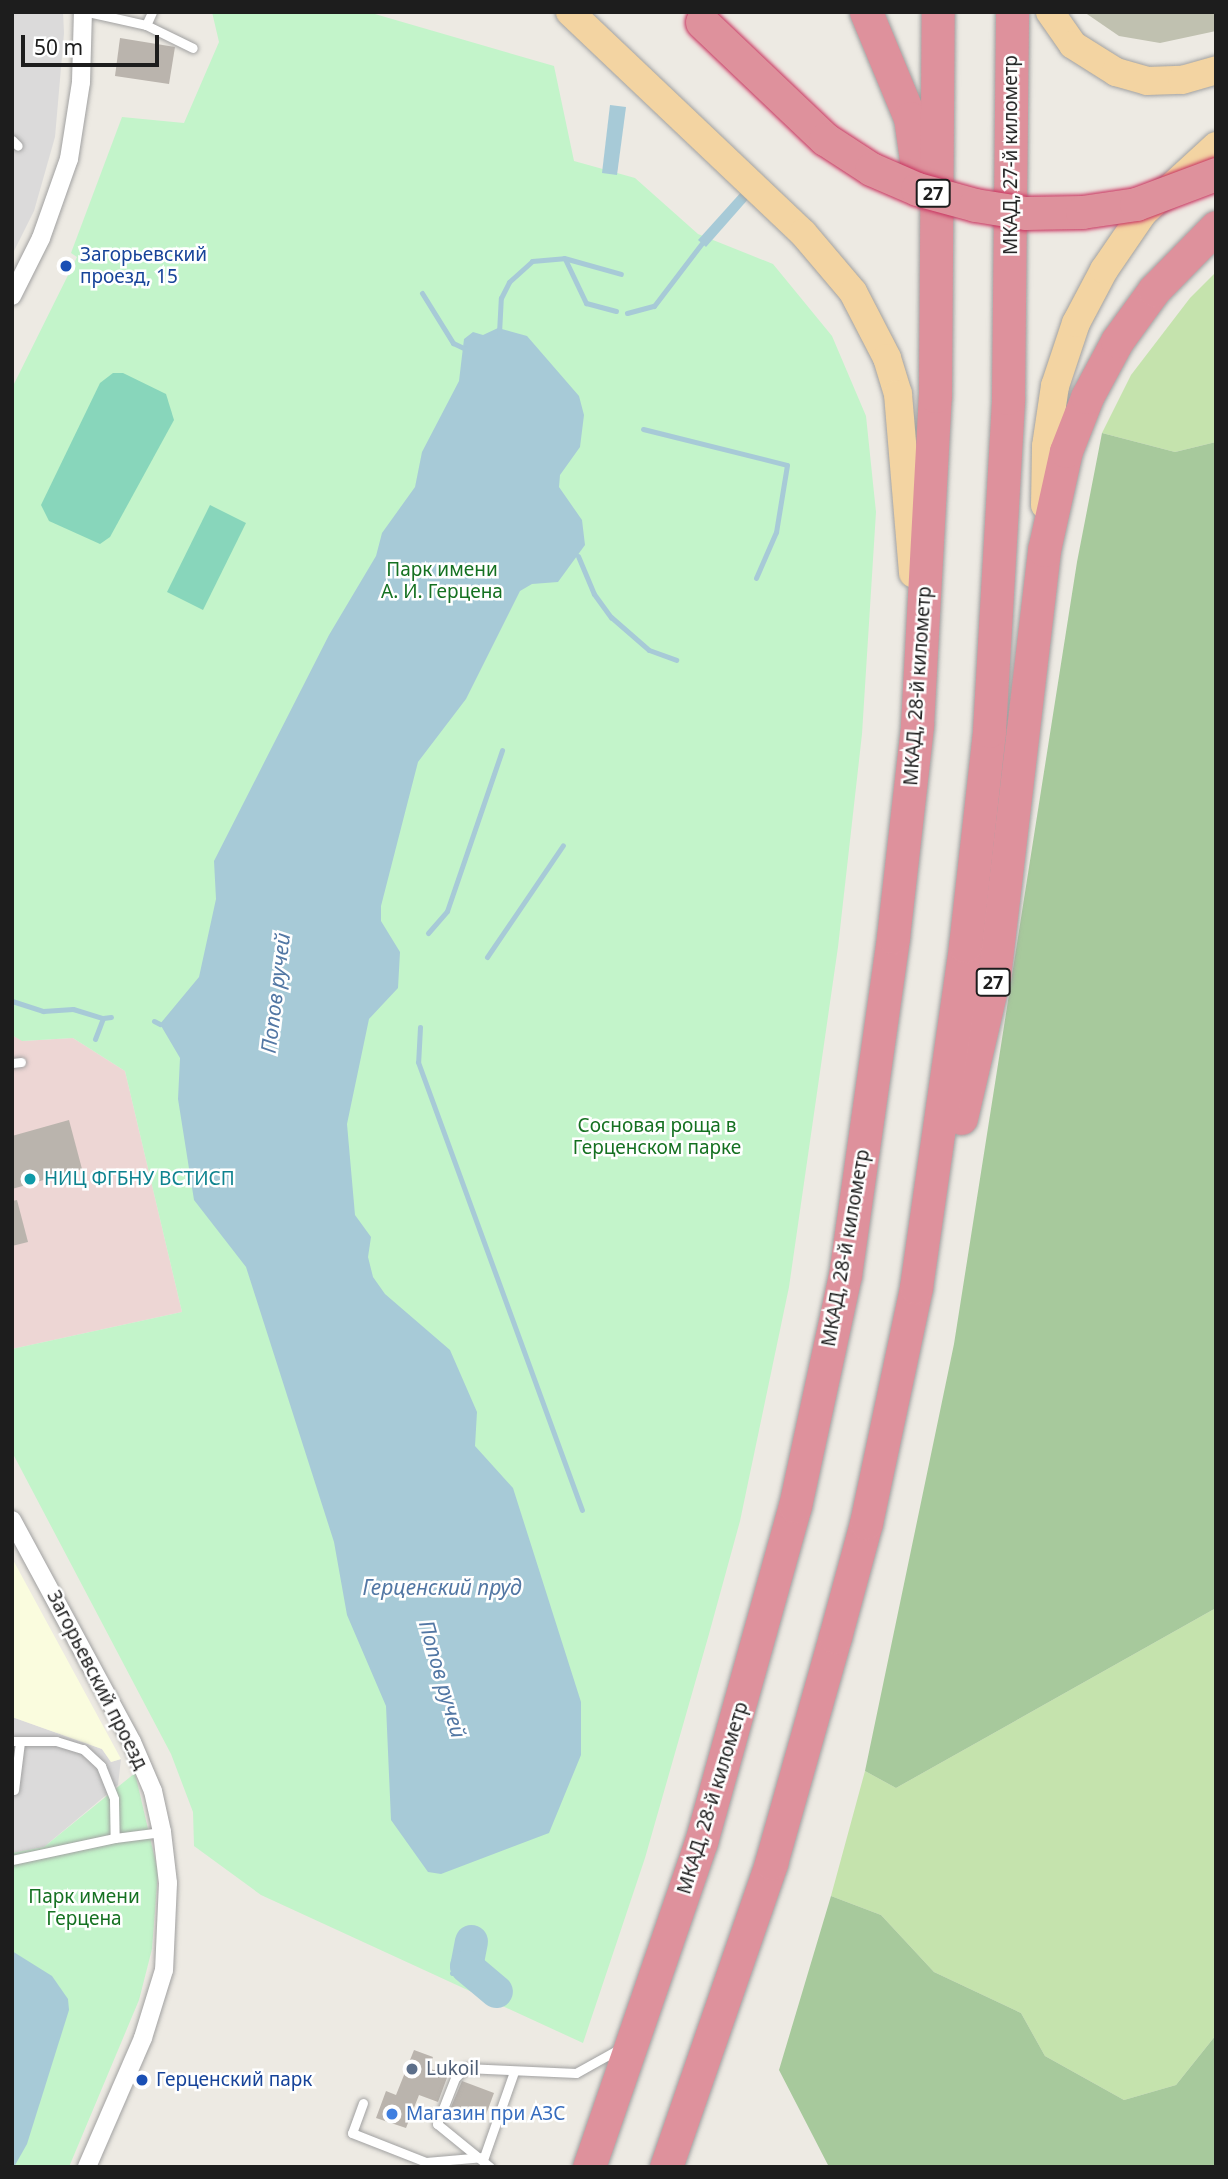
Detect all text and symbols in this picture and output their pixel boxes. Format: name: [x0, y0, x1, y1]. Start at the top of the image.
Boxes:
scale bar: [24, 21, 163, 65]
text: 50 m: [34, 33, 83, 61]
street label: МКАД, 27-й километр: [1000, 55, 1022, 255]
road number: 27: [916, 178, 950, 208]
place label: Загорьевский проезд, 15: [80, 244, 207, 288]
marker: Загорьевский проезд, 15: [58, 258, 74, 274]
park label: Парк имени А. И. Герцена: [381, 559, 503, 603]
street label: МКАД, 28-й километр: [900, 586, 936, 786]
water label: Попов ручей: [255, 931, 295, 1055]
road number: 27: [976, 967, 1010, 996]
park label: Сосновая роща в Герценском парке: [573, 1115, 741, 1159]
street label: МКАД, 28-й километр: [817, 1148, 875, 1348]
place label: НИЦ ФГБНУ ВСТИСП: [44, 1168, 235, 1190]
marker: НИЦ ФГБНУ ВСТИСП: [22, 1171, 38, 1187]
water label: Герценский пруд: [362, 1574, 522, 1600]
street label: Загорьевский проезд: [42, 1587, 152, 1773]
water label: Попов ручей: [414, 1617, 472, 1741]
street label: МКАД, 28-й километр: [673, 1699, 753, 1897]
park label: Парк имени Герцена: [28, 1886, 140, 1930]
place label: Lukoil: [426, 2058, 479, 2080]
marker: Lukoil: [404, 2061, 420, 2077]
place label: Герценский парк: [156, 2069, 312, 2091]
marker: Герценский парк: [134, 2072, 150, 2088]
place label: Магазин при АЗС: [406, 2103, 565, 2125]
marker: Магазин при АЗС: [384, 2106, 400, 2122]

